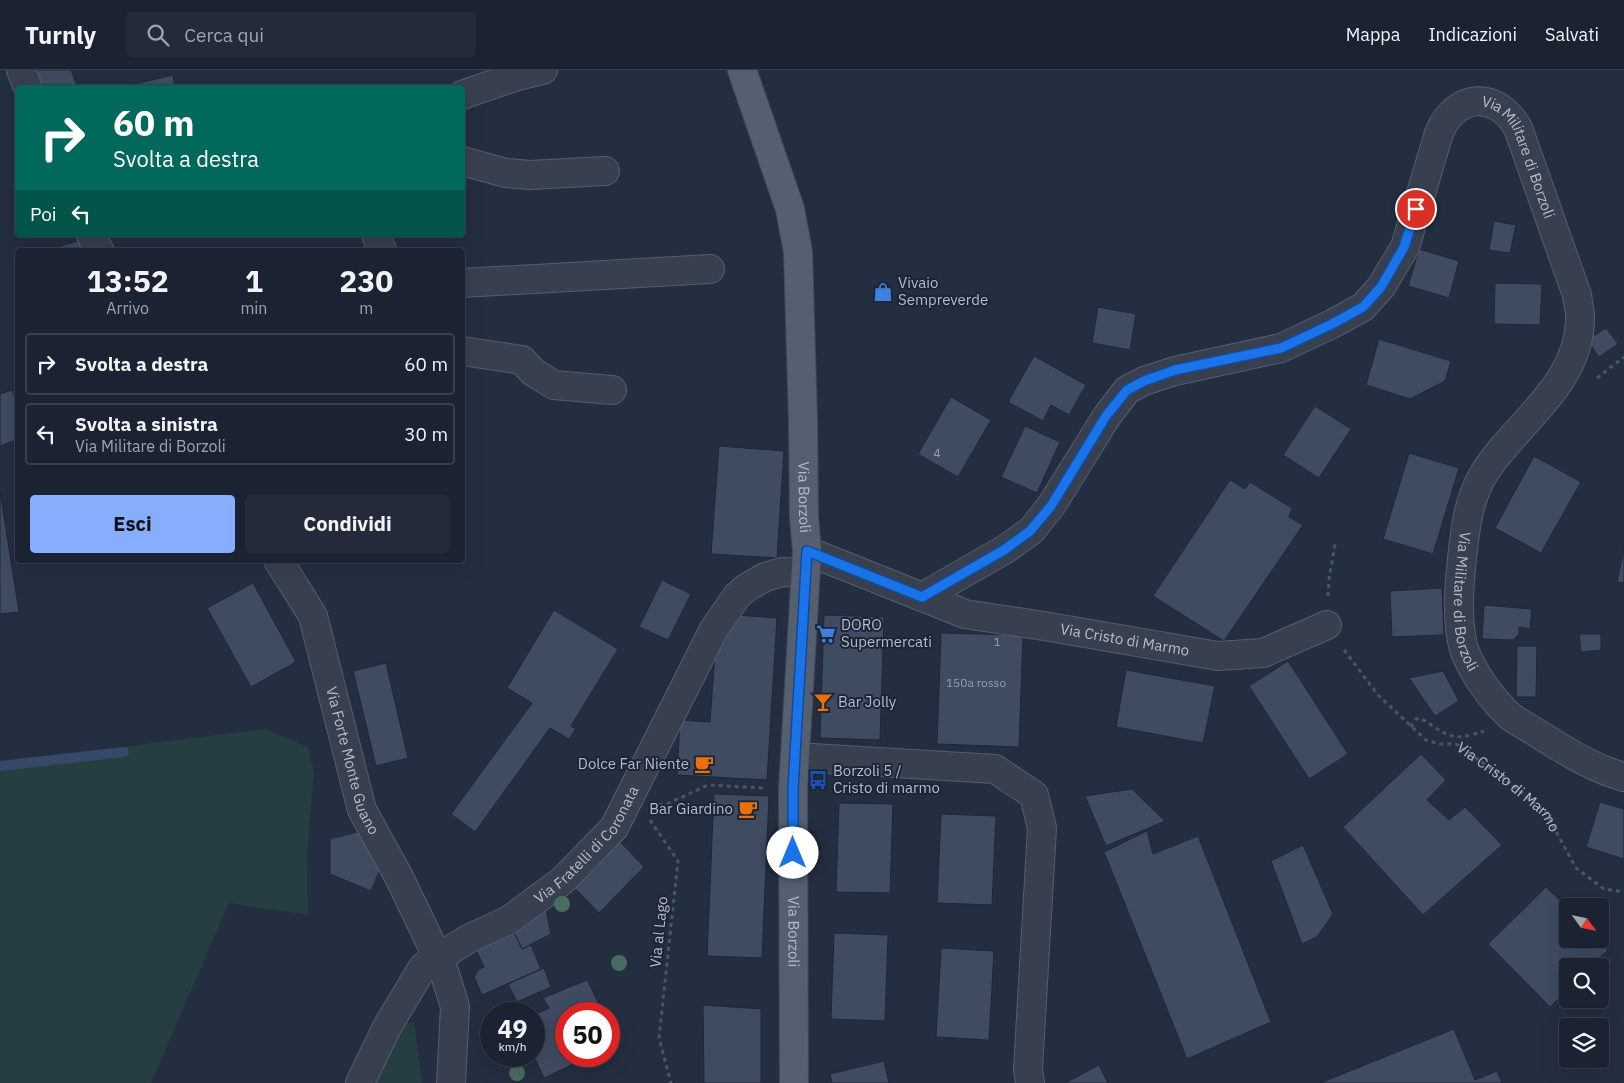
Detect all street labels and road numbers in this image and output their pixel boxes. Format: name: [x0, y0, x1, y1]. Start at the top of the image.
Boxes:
street label: Via Militare di Borzoli: [1480, 91, 1559, 221]
street label: Via Borzoli: [794, 461, 815, 533]
street label: Via Militare di Borzoli: [1450, 530, 1483, 675]
street label: Via Cristo di Marmo: [1059, 619, 1191, 660]
street label: Via Forte Monte Guano: [322, 685, 384, 838]
street label: Via Cristo di Marmo: [1453, 737, 1564, 835]
street label: Via Fratelli di Coronata: [530, 783, 643, 907]
street label: Via al Lago: [645, 895, 672, 969]
street label: Via Borzoli: [784, 896, 804, 967]

